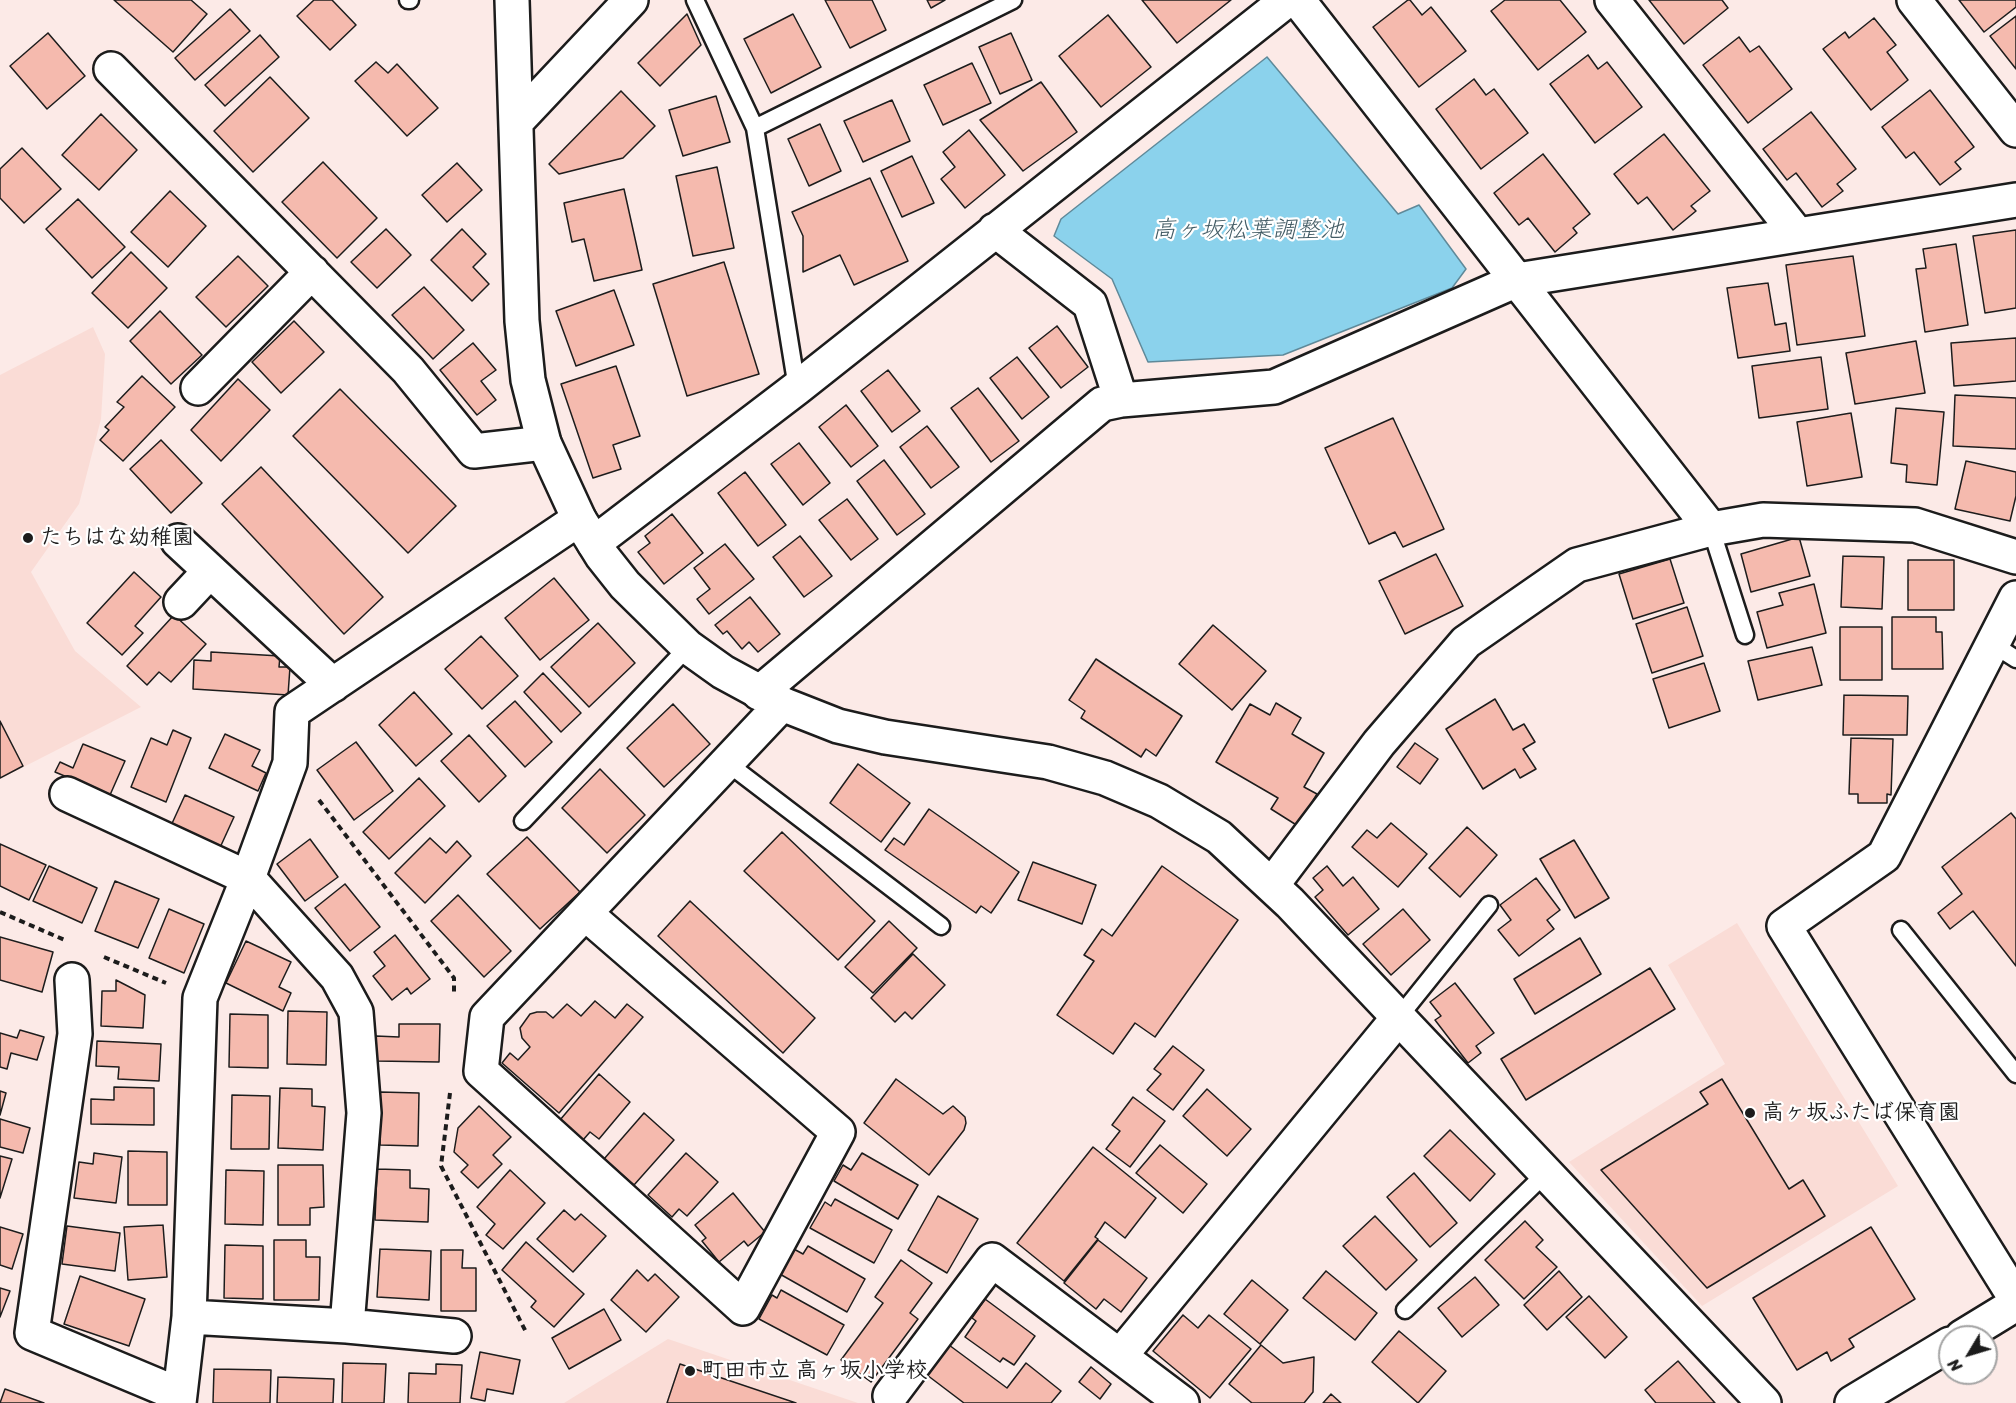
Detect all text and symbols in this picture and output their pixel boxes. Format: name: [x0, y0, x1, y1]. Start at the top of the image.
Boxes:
water label: 高ヶ坂松葉調整池: [1152, 217, 1344, 245]
place label: たちはな幼稚園: [40, 525, 194, 551]
marker: たちはな幼稚園: [21, 531, 35, 545]
place label: 高ヶ坂ふたば保育園: [1762, 1100, 1960, 1126]
marker: 高ヶ坂ふたば保育園: [1743, 1106, 1757, 1120]
north arrow: [1938, 1325, 1998, 1385]
text: N: [1940, 1352, 1970, 1378]
place label: 町田市立 高ヶ坂小学校: [702, 1358, 928, 1384]
marker: 町田市立 高ヶ坂小学校: [683, 1364, 697, 1378]

